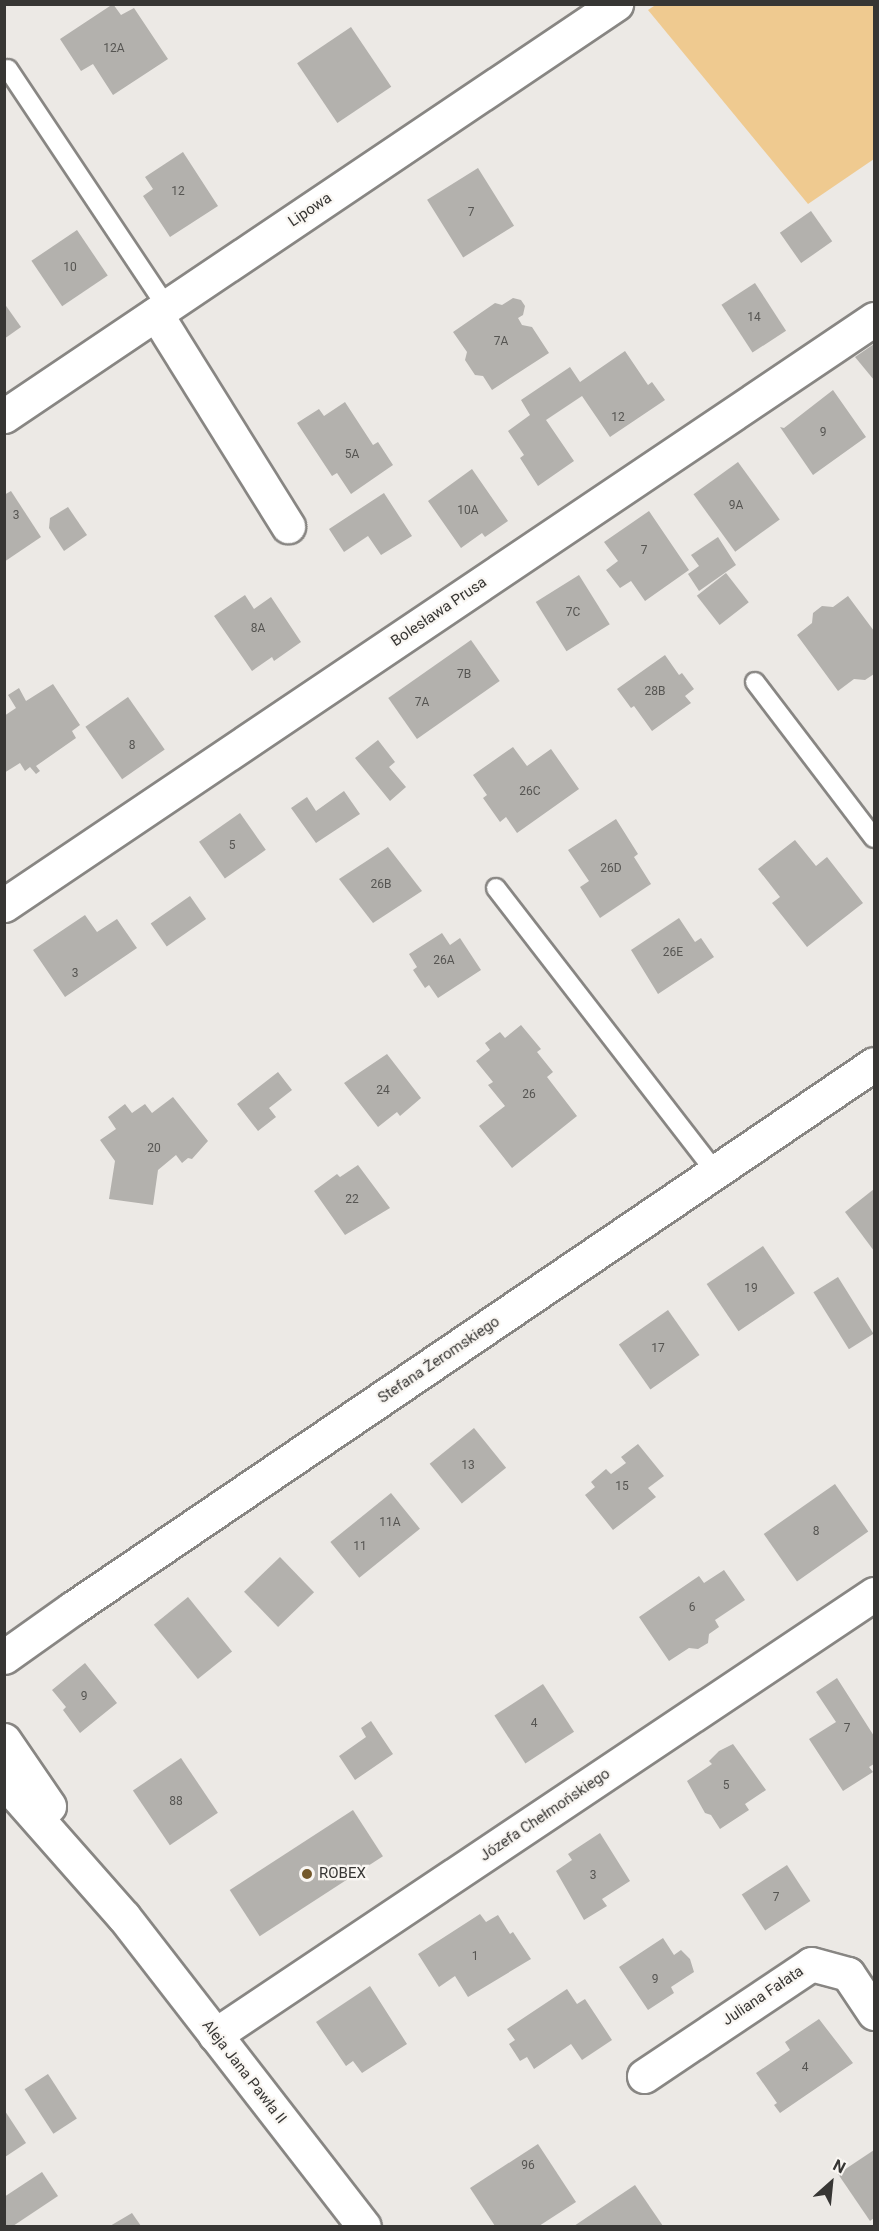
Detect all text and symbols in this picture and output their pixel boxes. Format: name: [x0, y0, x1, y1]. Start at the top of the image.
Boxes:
house number: 12A: [103, 42, 125, 56]
house number: 12: [171, 185, 185, 199]
street label: Lipowa: [285, 189, 335, 231]
house number: 7: [468, 206, 474, 220]
house number: 10: [63, 261, 77, 275]
house number: 14: [747, 311, 761, 325]
house number: 7A: [494, 335, 508, 349]
house number: 12: [611, 411, 625, 425]
house number: 9: [820, 426, 826, 440]
house number: 5A: [345, 448, 359, 462]
house number: 9A: [729, 499, 743, 513]
house number: 10A: [457, 504, 479, 518]
house number: 3: [13, 509, 19, 523]
house number: 7: [641, 544, 647, 558]
street label: Bolesława Prusa: [388, 573, 490, 651]
house number: 7C: [566, 606, 580, 620]
house number: 8A: [251, 622, 265, 636]
house number: 7B: [457, 668, 471, 682]
house number: 28B: [645, 685, 665, 699]
house number: 7A: [415, 696, 429, 710]
house number: 8: [129, 739, 135, 753]
house number: 26C: [519, 785, 541, 799]
house number: 5: [229, 839, 235, 853]
house number: 26D: [600, 862, 622, 876]
house number: 26B: [371, 878, 391, 892]
house number: 26E: [663, 946, 683, 960]
house number: 26A: [433, 954, 455, 968]
house number: 3: [72, 967, 78, 981]
house number: 24: [376, 1084, 390, 1098]
house number: 26: [522, 1088, 536, 1102]
house number: 20: [147, 1142, 161, 1156]
house number: 22: [345, 1193, 359, 1207]
house number: 19: [744, 1282, 758, 1296]
street label: Stefana Żeromskiego: [375, 1313, 503, 1407]
house number: 17: [651, 1342, 665, 1356]
house number: 13: [461, 1459, 475, 1473]
house number: 15: [615, 1480, 629, 1494]
house number: 11A: [379, 1516, 401, 1530]
house number: 8: [813, 1525, 819, 1539]
house number: 11: [353, 1540, 367, 1554]
house number: 6: [689, 1601, 695, 1615]
house number: 9: [81, 1690, 87, 1704]
house number: 4: [531, 1717, 537, 1731]
house number: 7: [844, 1722, 850, 1736]
street label: Józefa Chełmońskiego: [477, 1765, 613, 1865]
house number: 5: [723, 1779, 729, 1793]
house number: 88: [169, 1795, 183, 1809]
place label: ROBEX: [319, 1865, 366, 1883]
marker: ROBEX: [300, 1867, 314, 1881]
house number: 3: [590, 1869, 596, 1883]
house number: 7: [773, 1891, 779, 1905]
house number: 1: [472, 1950, 478, 1964]
street label: Juliana Fałata: [719, 1962, 807, 2030]
house number: 9: [652, 1973, 658, 1987]
street label: Aleja Jana Pawła II: [198, 2017, 290, 2127]
house number: 4: [802, 2061, 808, 2075]
north arrow: [801, 2153, 861, 2213]
text: N: [830, 2155, 849, 2178]
house number: 96: [521, 2159, 535, 2173]

